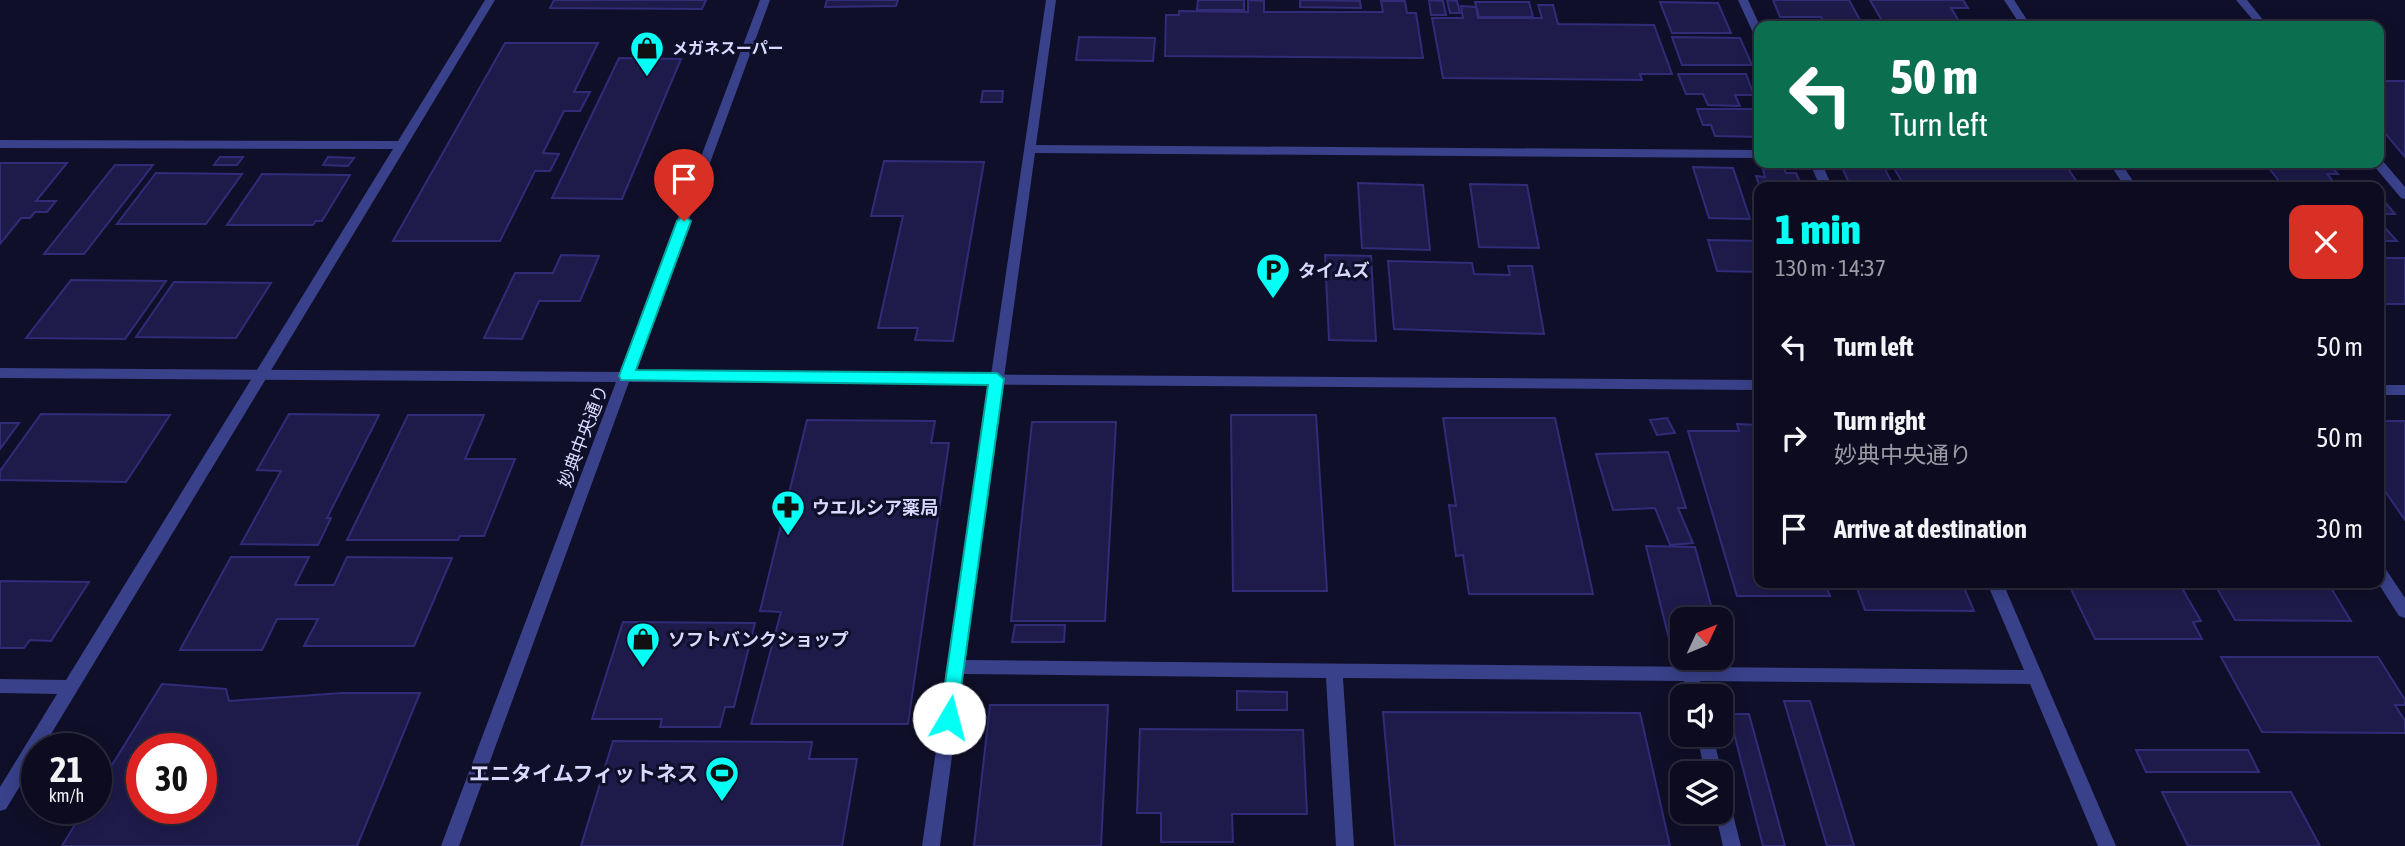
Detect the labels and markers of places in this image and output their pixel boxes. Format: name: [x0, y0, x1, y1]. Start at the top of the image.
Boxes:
shop icon: メガネスーパー: [628, 29, 666, 78]
place label: メガネスーパー: [672, 39, 784, 57]
pin: [654, 149, 714, 221]
parking icon: タイムズ: [1254, 251, 1292, 300]
place label: タイムズ: [1298, 260, 1370, 281]
pharmacy icon: ウエルシア薬局: [769, 488, 807, 537]
place label: ウエルシア薬局: [812, 497, 938, 518]
shop icon: ソフトバンクショップ: [624, 620, 662, 669]
place label: ソフトバンクショップ: [668, 629, 849, 650]
sports icon: エニタイムフィットネス: [703, 754, 741, 803]
place label: エニタイムフィットネス: [469, 761, 698, 785]

